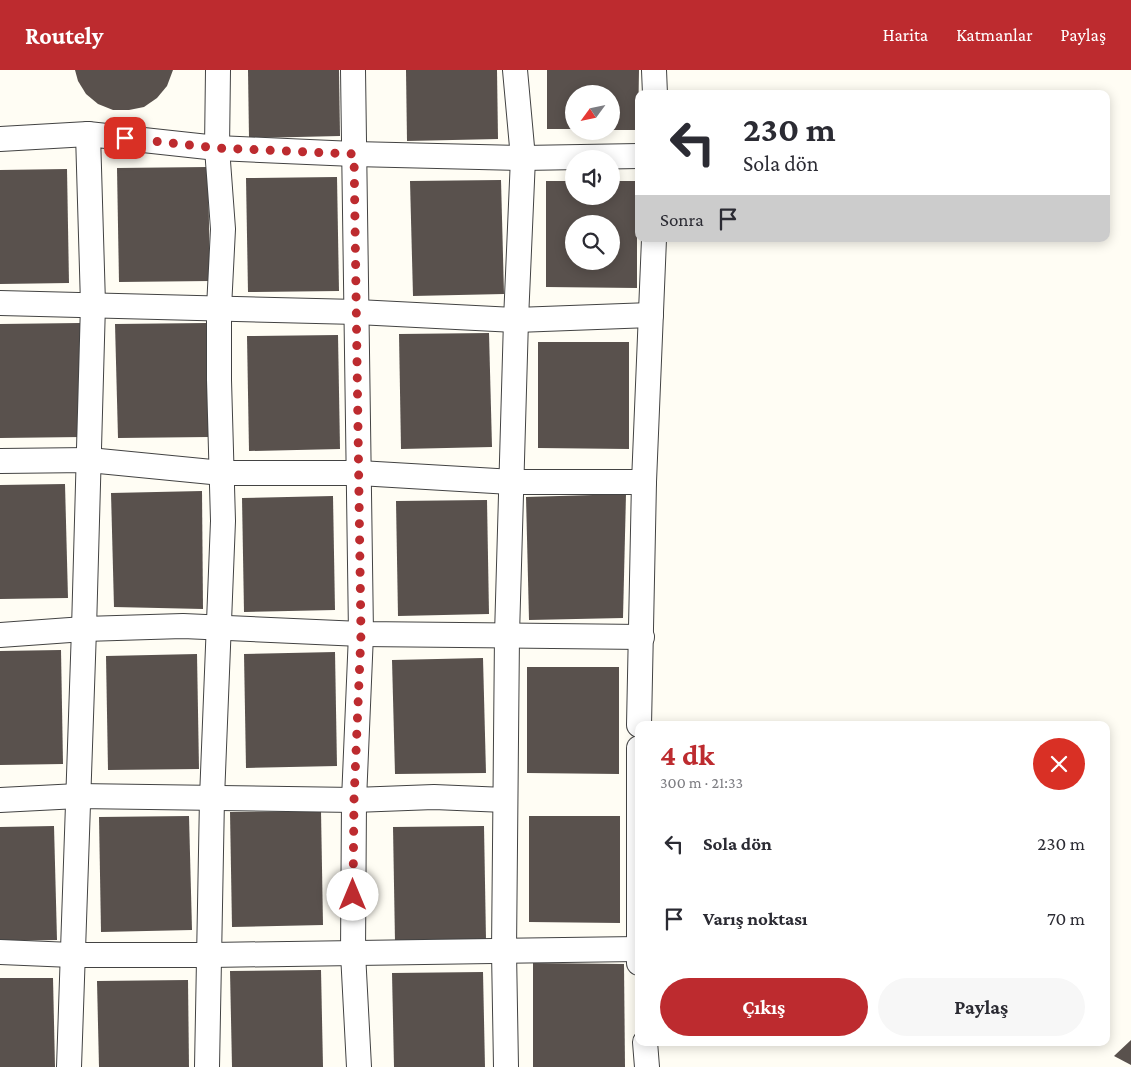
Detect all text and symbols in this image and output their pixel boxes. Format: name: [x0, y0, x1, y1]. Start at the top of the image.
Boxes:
text: Routely: [25, 22, 104, 49]
text: Harita: [883, 25, 928, 45]
text: Katmanlar: [956, 25, 1033, 45]
text: Paylaş: [1061, 25, 1106, 45]
north arrow: [565, 85, 620, 140]
map controls: [565, 85, 620, 270]
icon: left: [660, 110, 725, 175]
text: 230 m: [743, 110, 836, 149]
pin: [104, 117, 146, 159]
icon: arrive: [111, 124, 139, 152]
button: sound: [565, 150, 620, 205]
text: Sola dön: [743, 151, 819, 176]
icon: arrive: [714, 205, 742, 233]
text: Sonra: [660, 209, 704, 230]
button: search: [565, 215, 620, 270]
text: 4 dk: [660, 738, 715, 771]
button: close: [1033, 738, 1085, 790]
text: 300 m · 21:33: [660, 774, 743, 791]
icon: left: [660, 830, 688, 858]
text: Sola dön: [703, 833, 772, 854]
text: 230 m: [1037, 833, 1085, 854]
position arrow: [326, 868, 378, 920]
icon: arrive: [660, 905, 688, 933]
text: Varış noktası: [703, 908, 808, 929]
text: 70 m: [1047, 908, 1085, 929]
button: Çıkış: [660, 978, 868, 1036]
button: Paylaş: [878, 978, 1085, 1036]

